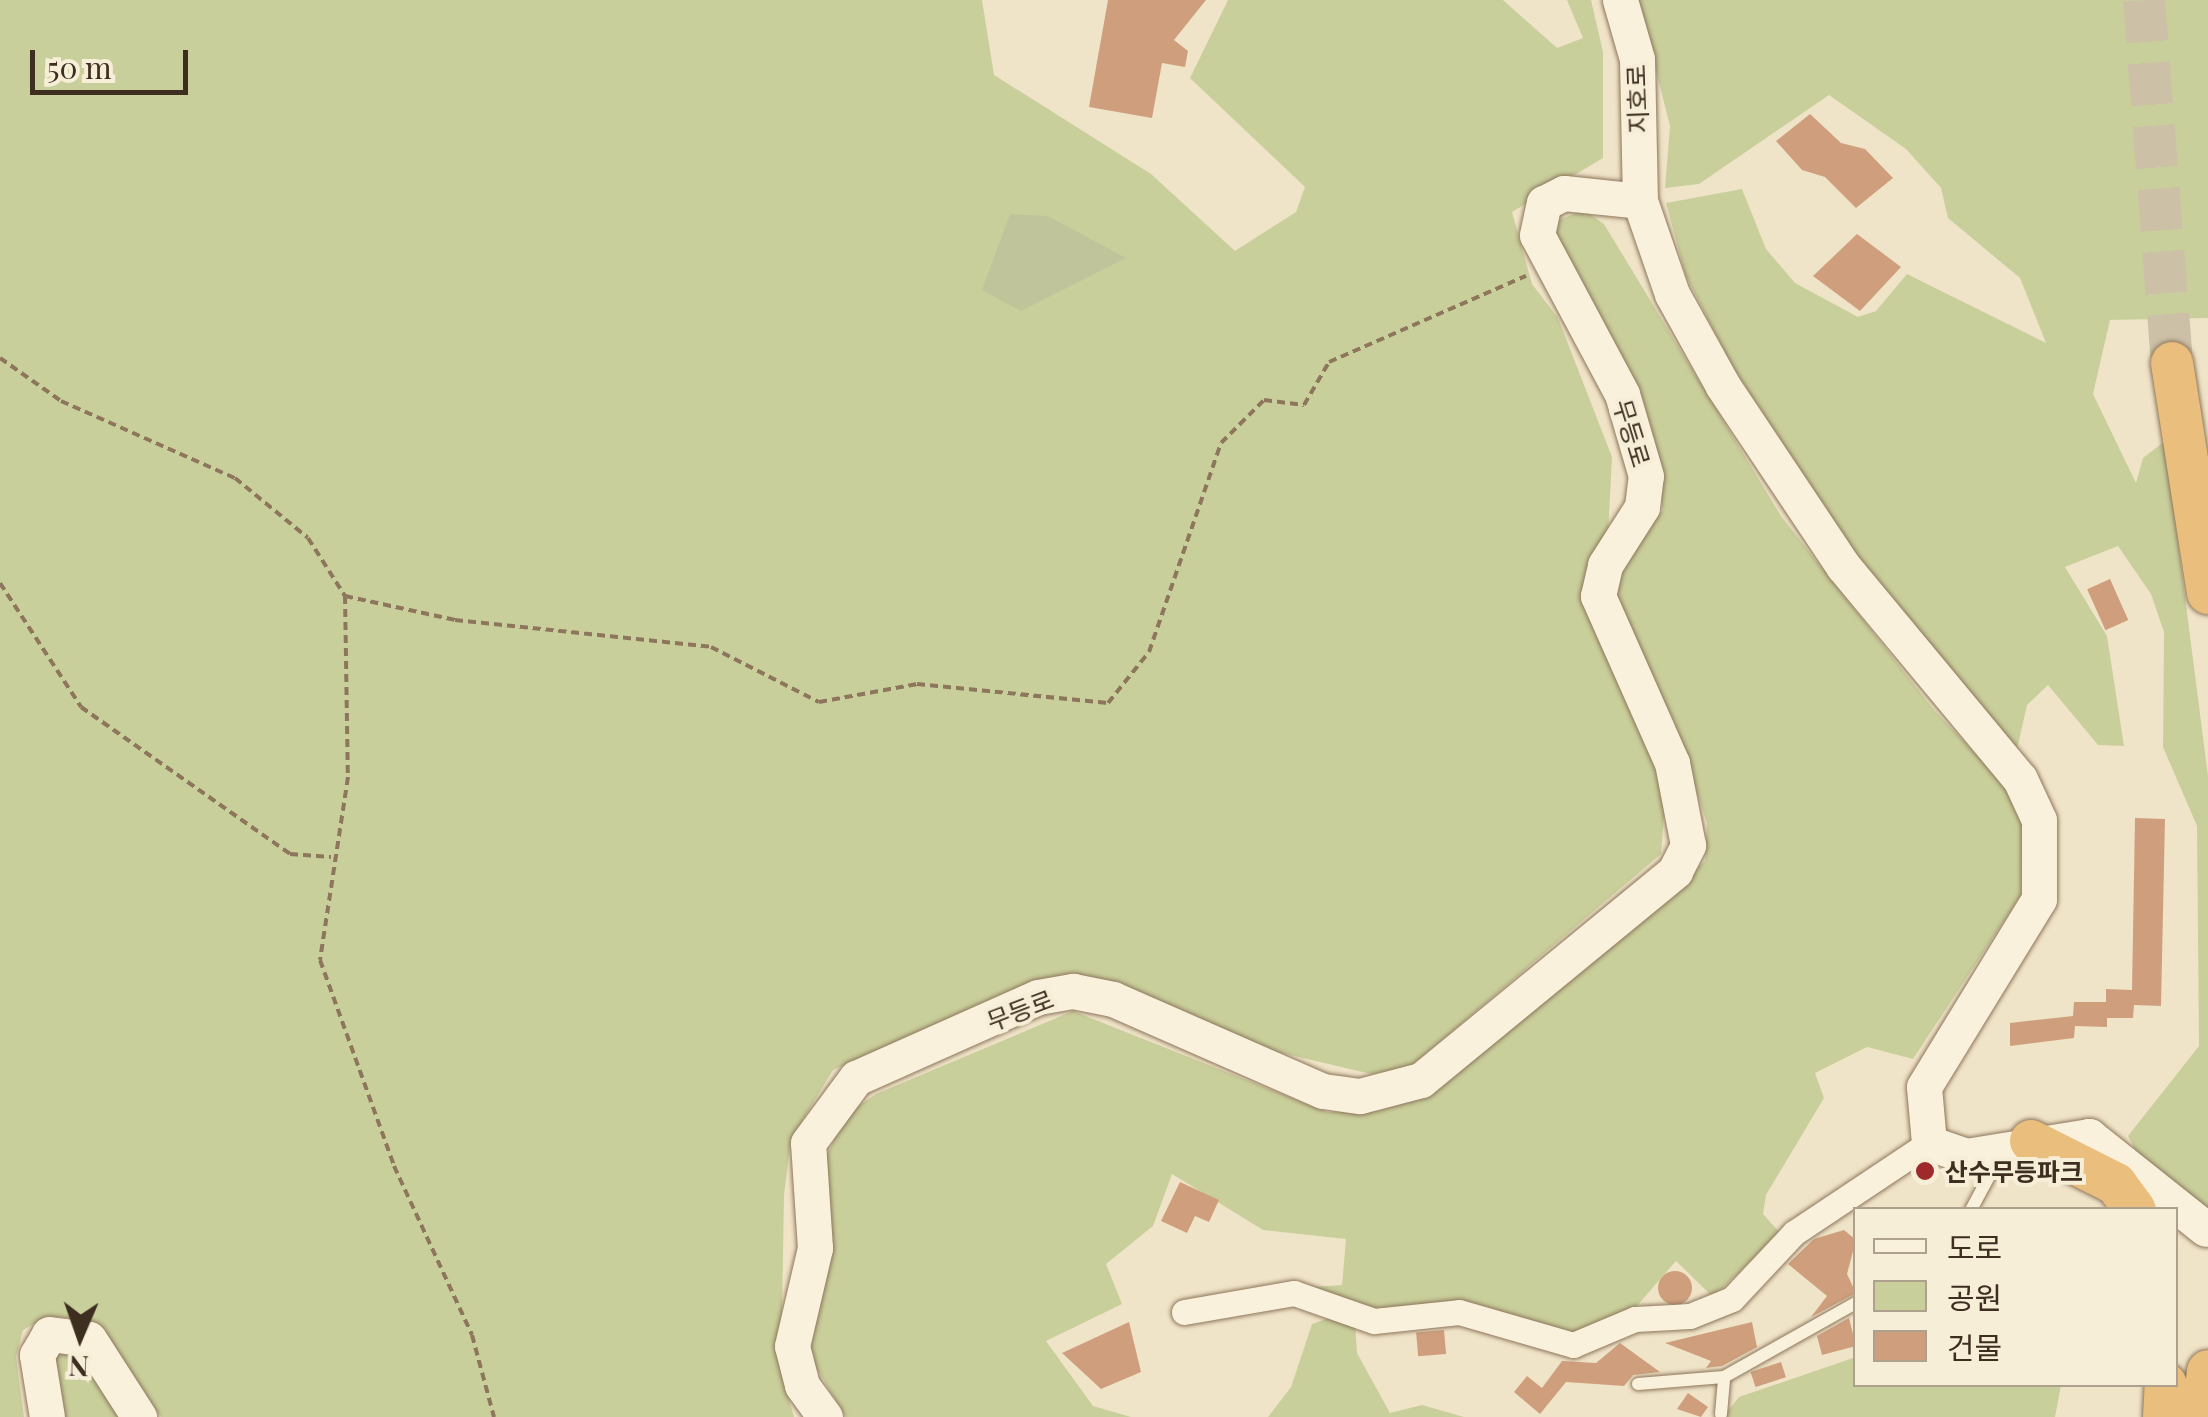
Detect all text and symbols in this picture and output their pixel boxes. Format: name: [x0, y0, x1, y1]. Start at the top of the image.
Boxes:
scale bar: [35, 30, 192, 92]
text: 50 m: [47, 47, 112, 87]
street label: 지호로: [1621, 64, 1653, 134]
street label: 무등로: [1608, 396, 1656, 470]
street label: 무등로: [982, 984, 1058, 1036]
place label: 산수무등파크: [1945, 1156, 2083, 1186]
marker: 산수무등파크: [1914, 1160, 1936, 1182]
legend: [1853, 1207, 2178, 1387]
text: 도로: [1947, 1227, 2002, 1267]
text: 공원: [1947, 1277, 2002, 1317]
north arrow: [30, 1287, 130, 1387]
text: 건물: [1947, 1327, 2002, 1367]
text: N: [68, 1349, 90, 1386]

